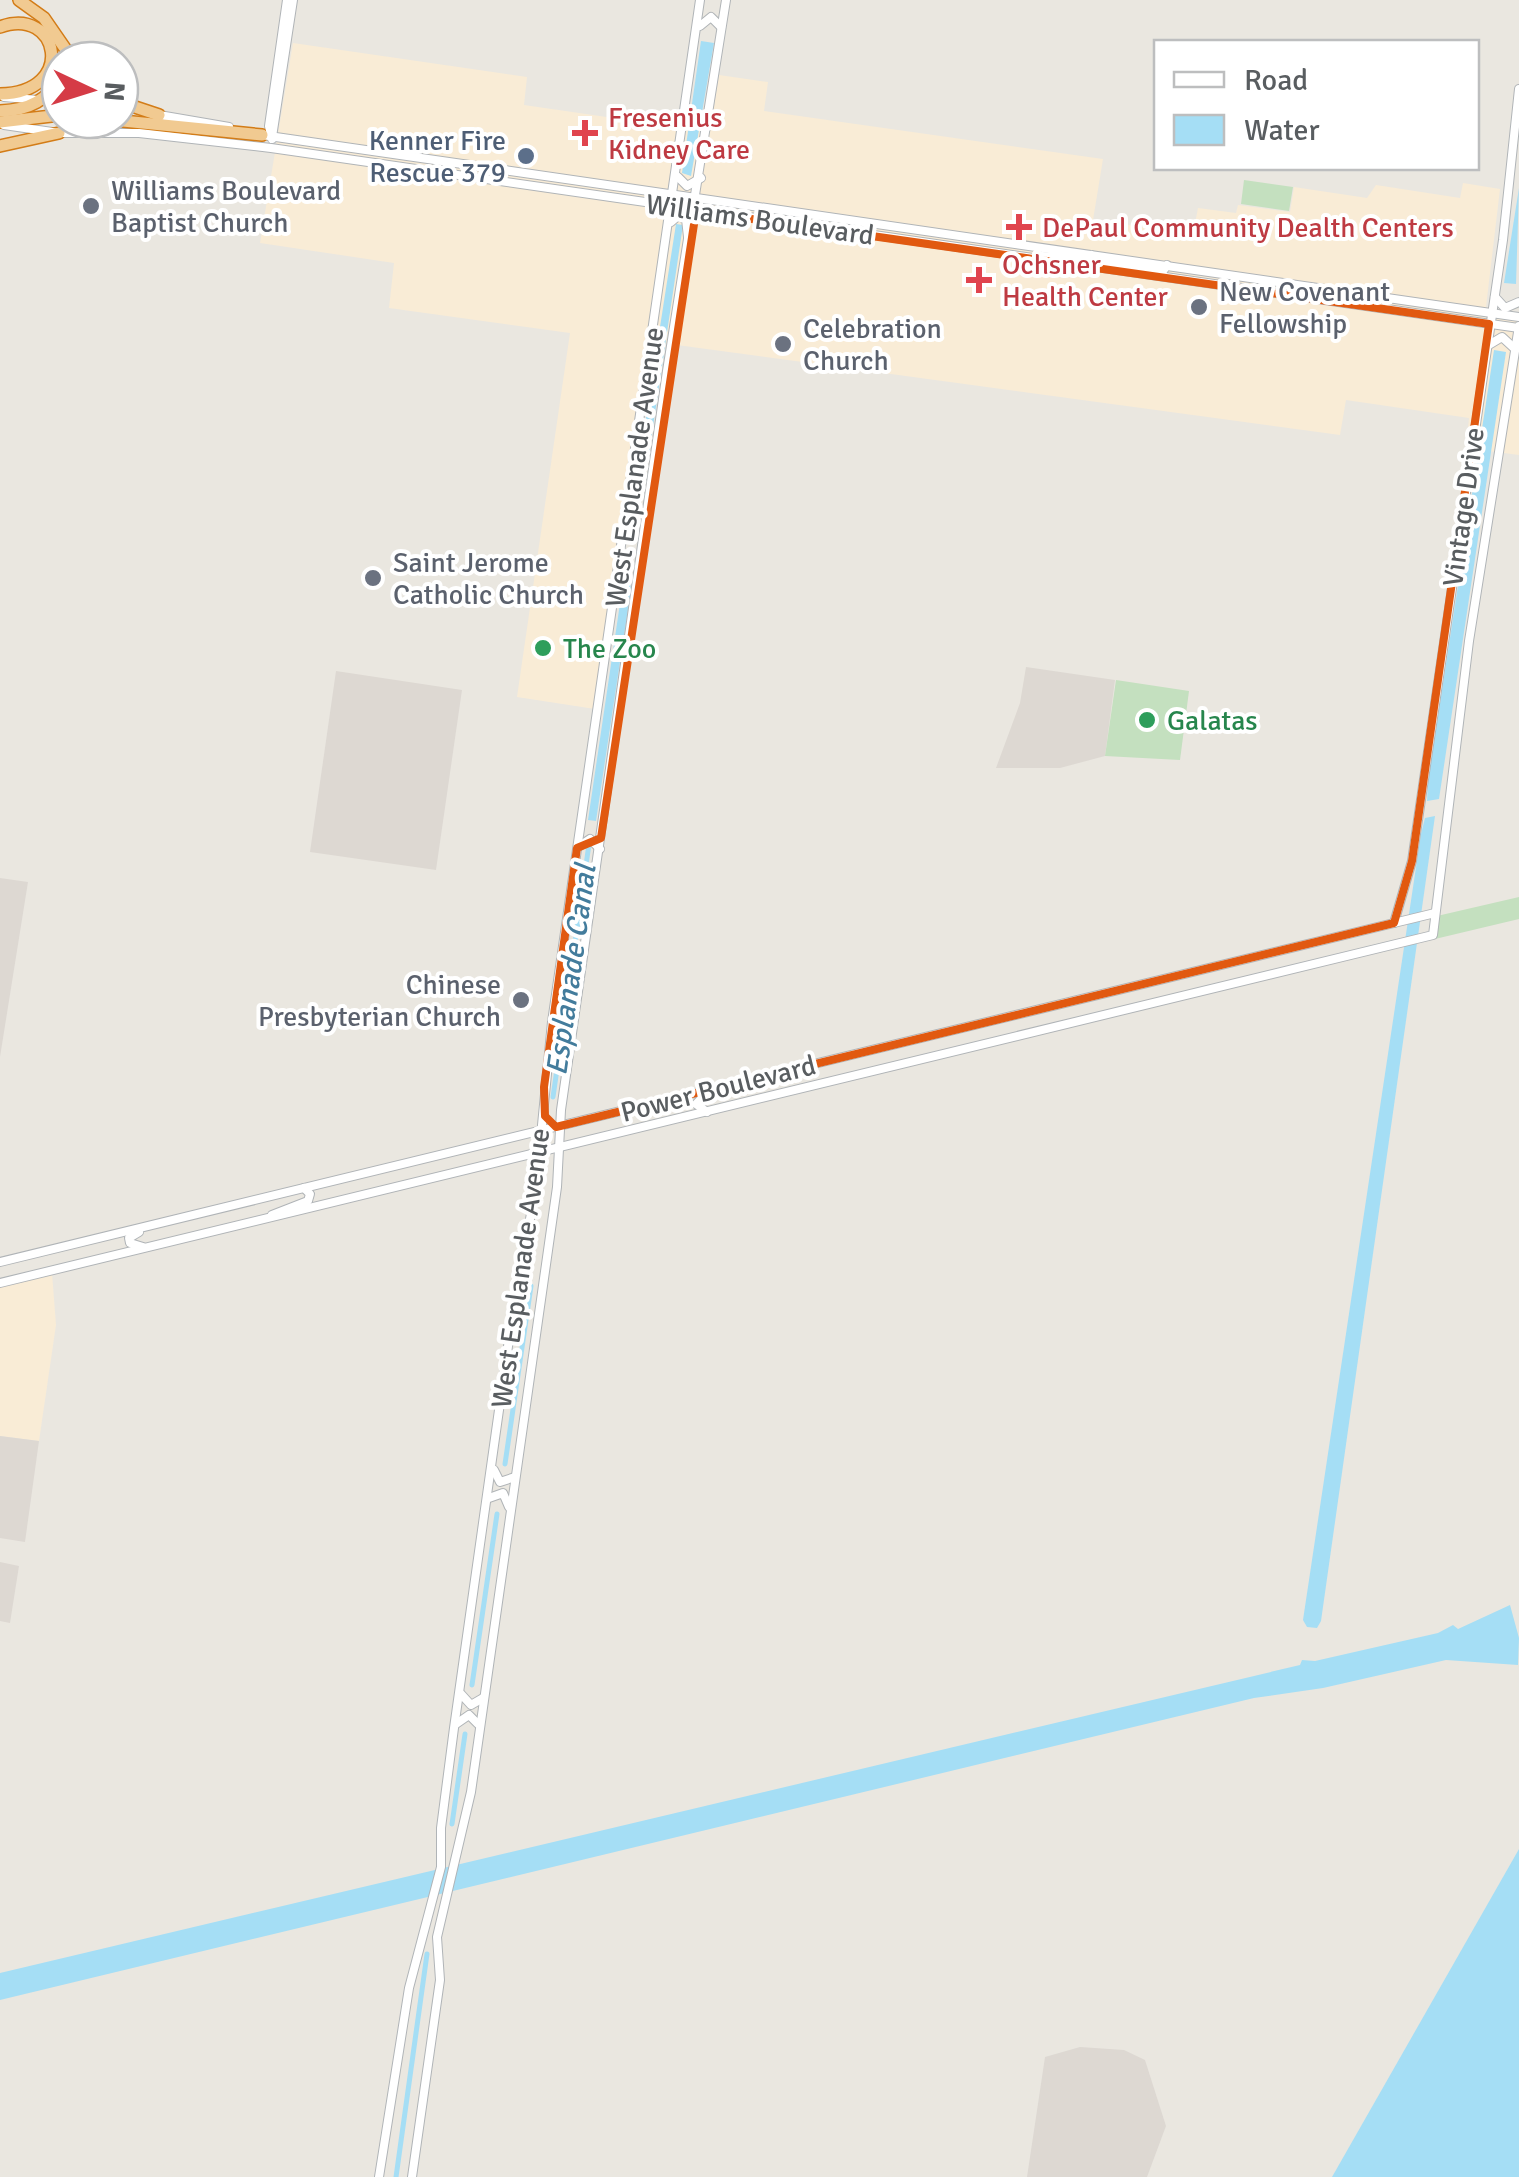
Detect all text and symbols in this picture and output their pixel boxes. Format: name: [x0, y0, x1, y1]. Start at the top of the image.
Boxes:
north arrow: [40, 40, 140, 140]
legend: [1154, 40, 1479, 170]
text: Road: [1244, 62, 1308, 99]
text: N: [96, 81, 132, 103]
place label: Fresenius Kidney Care: [608, 101, 750, 167]
text: Water: [1244, 112, 1320, 149]
marker: Fresenius Kidney Care: [572, 120, 598, 146]
place label: Kenner Fire Rescue 379: [369, 124, 506, 190]
marker: Kenner Fire Rescue 379: [515, 145, 537, 167]
place label: Williams Boulevard Baptist Church: [111, 174, 341, 240]
street label: Williams Boulevard: [644, 187, 876, 253]
marker: Williams Boulevard Baptist Church: [80, 195, 102, 217]
place label: DePaul Community Dealth Centers: [1042, 211, 1454, 245]
marker: DePaul Community Dealth Centers: [1006, 214, 1032, 240]
place label: Ochsner Health Center: [1002, 248, 1169, 314]
marker: Ochsner Health Center: [966, 267, 992, 293]
place label: New Covenant Fellowship: [1219, 275, 1390, 341]
marker: New Covenant Fellowship: [1188, 296, 1210, 318]
place label: Celebration Church: [803, 312, 942, 378]
street label: West Esplanade Avenue: [599, 325, 671, 609]
marker: Celebration Church: [772, 333, 794, 355]
street label: Vintage Drive: [1436, 425, 1492, 589]
place label: Saint Jerome Catholic Church: [393, 546, 584, 612]
marker: Saint Jerome Catholic Church: [362, 567, 384, 589]
place label: The Zoo: [563, 632, 656, 666]
marker: The Zoo: [532, 637, 554, 659]
place label: Galatas: [1167, 704, 1258, 738]
marker: Galatas: [1136, 709, 1158, 731]
water label: Esplanade Canal: [538, 860, 605, 1078]
place label: Chinese Presbyterian Church: [258, 968, 501, 1034]
marker: Chinese Presbyterian Church: [510, 989, 532, 1011]
street label: Power Boulevard: [617, 1048, 819, 1130]
street label: West Esplanade Avenue: [485, 1126, 557, 1410]

